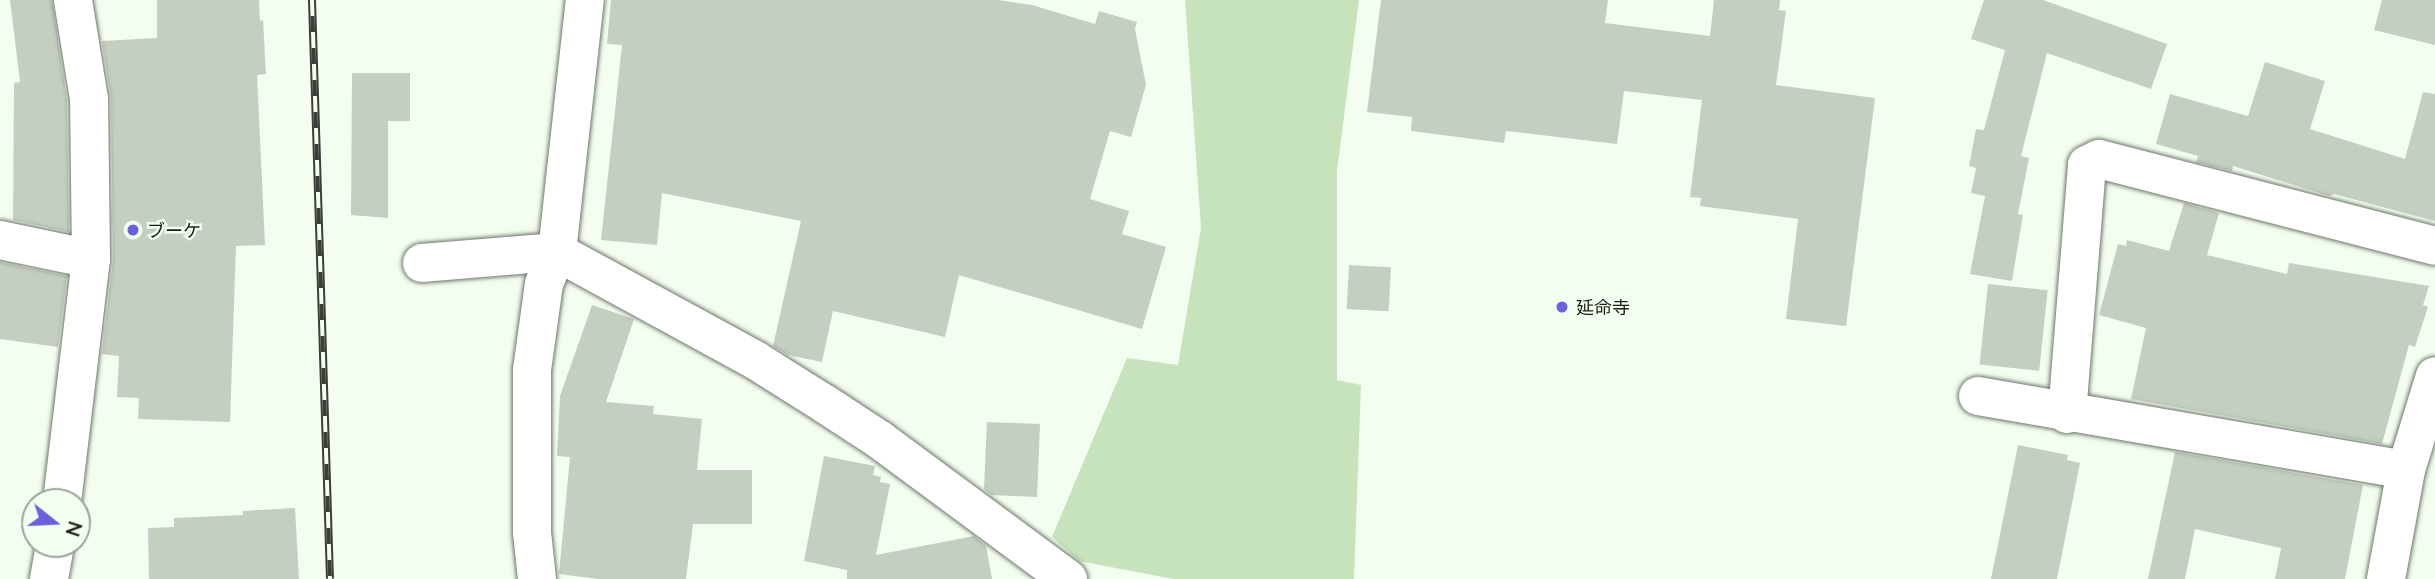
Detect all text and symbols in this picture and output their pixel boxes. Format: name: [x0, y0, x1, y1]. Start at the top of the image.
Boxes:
place label: ブーケ: [147, 219, 201, 241]
marker: ブーケ: [125, 222, 141, 238]
place label: 延命寺: [1576, 296, 1630, 318]
marker: 延命寺: [1554, 299, 1570, 315]
north arrow: [21, 488, 91, 558]
text: N: [61, 519, 88, 540]

